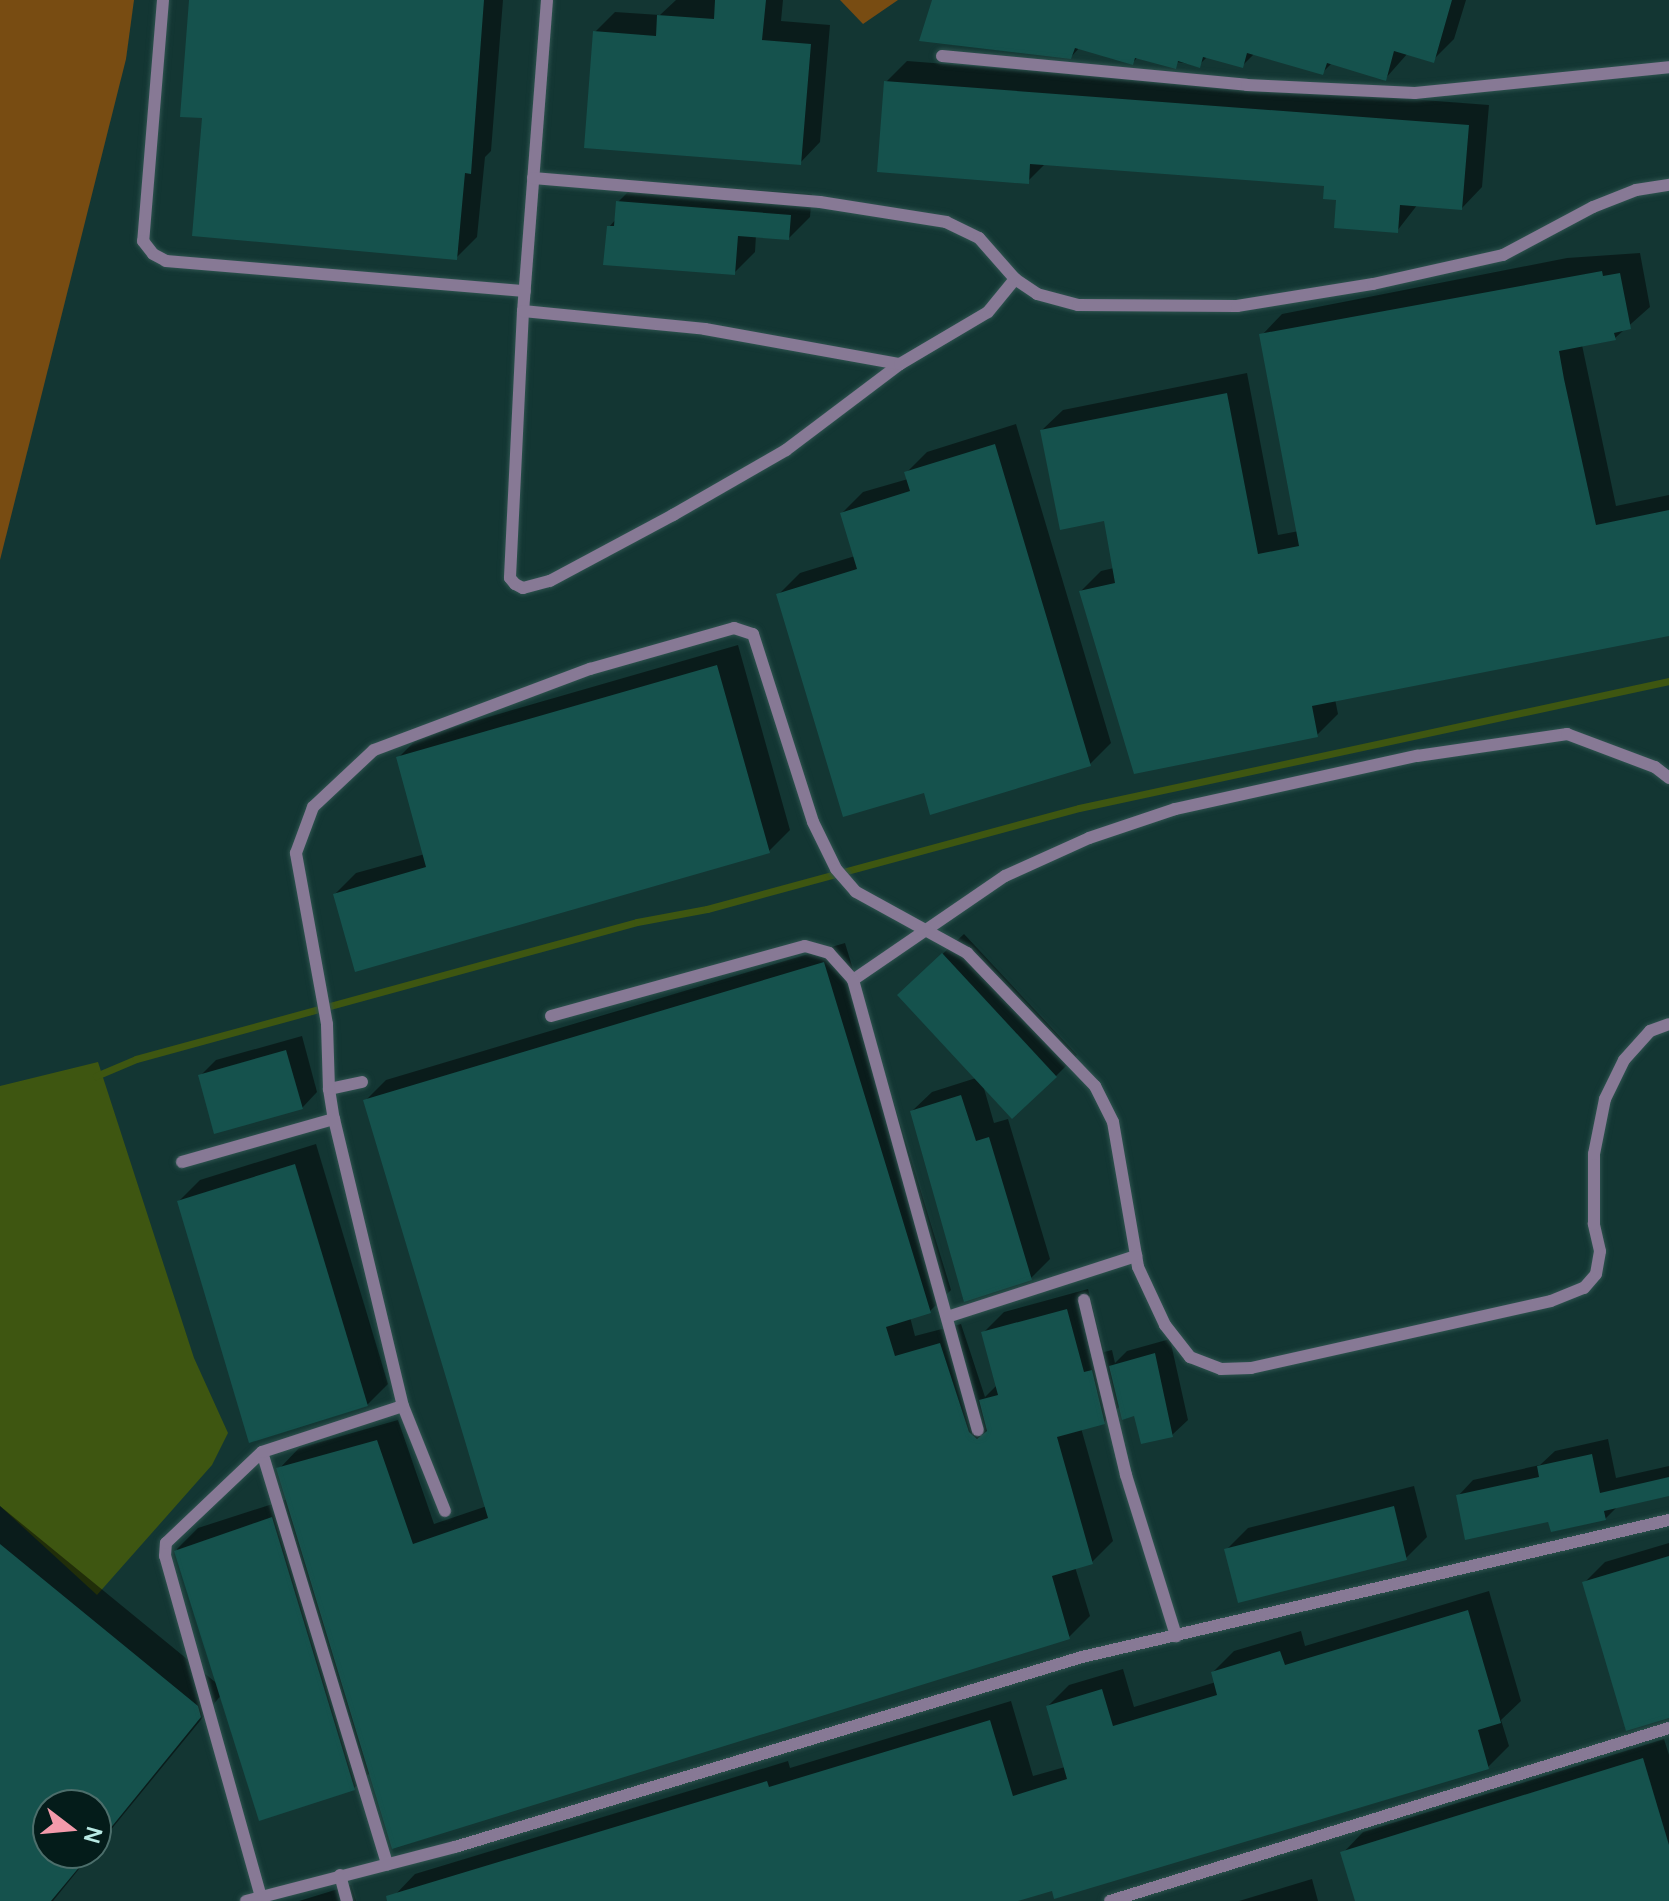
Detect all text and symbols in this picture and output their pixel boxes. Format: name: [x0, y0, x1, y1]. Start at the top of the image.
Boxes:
north arrow: [32, 1789, 112, 1869]
text: N: [77, 1823, 110, 1847]

